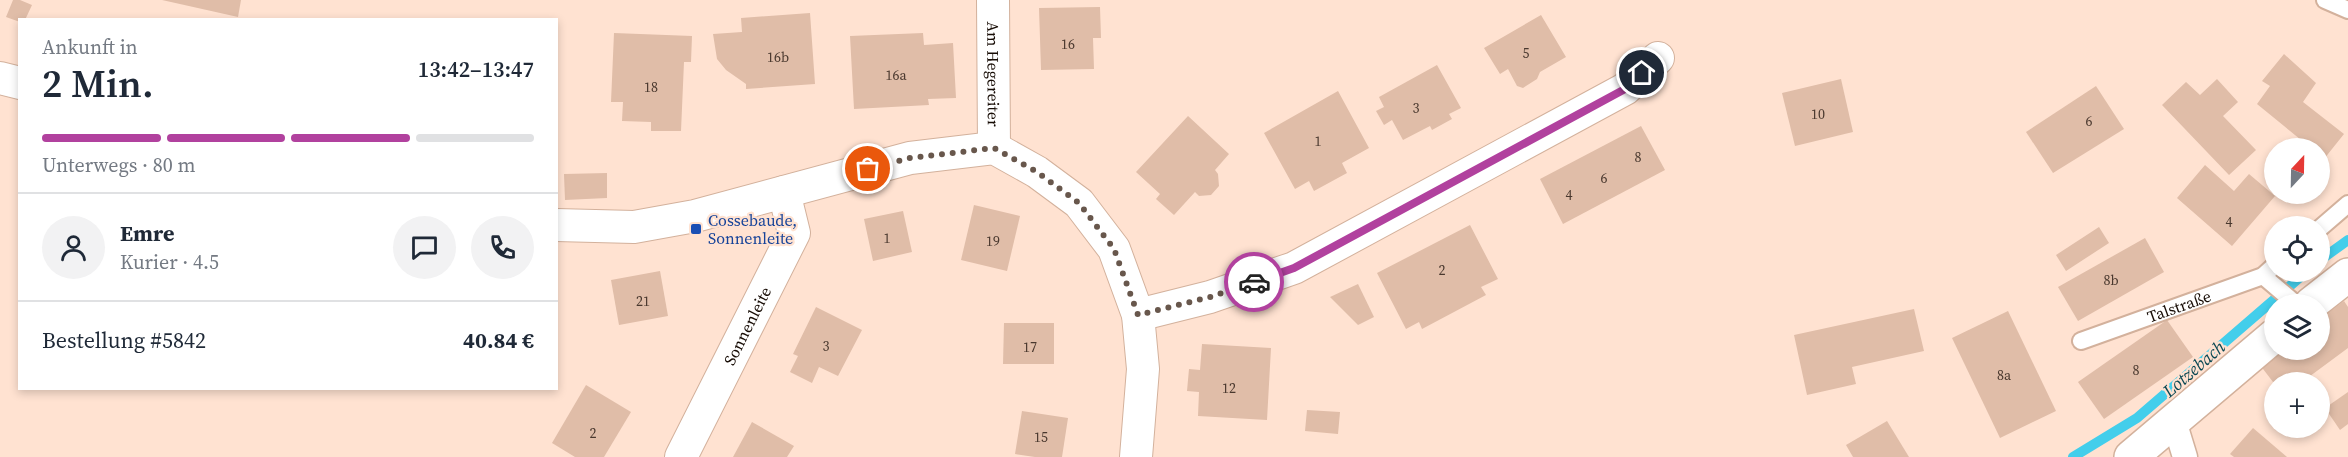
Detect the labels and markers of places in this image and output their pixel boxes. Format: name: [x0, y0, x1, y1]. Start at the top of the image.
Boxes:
pin: [1616, 47, 1667, 98]
pin: [842, 143, 893, 194]
place label: Cossebaude, Sonnenleite: [708, 209, 797, 249]
marker: Cossebaude, Sonnenleite: [689, 222, 703, 236]

